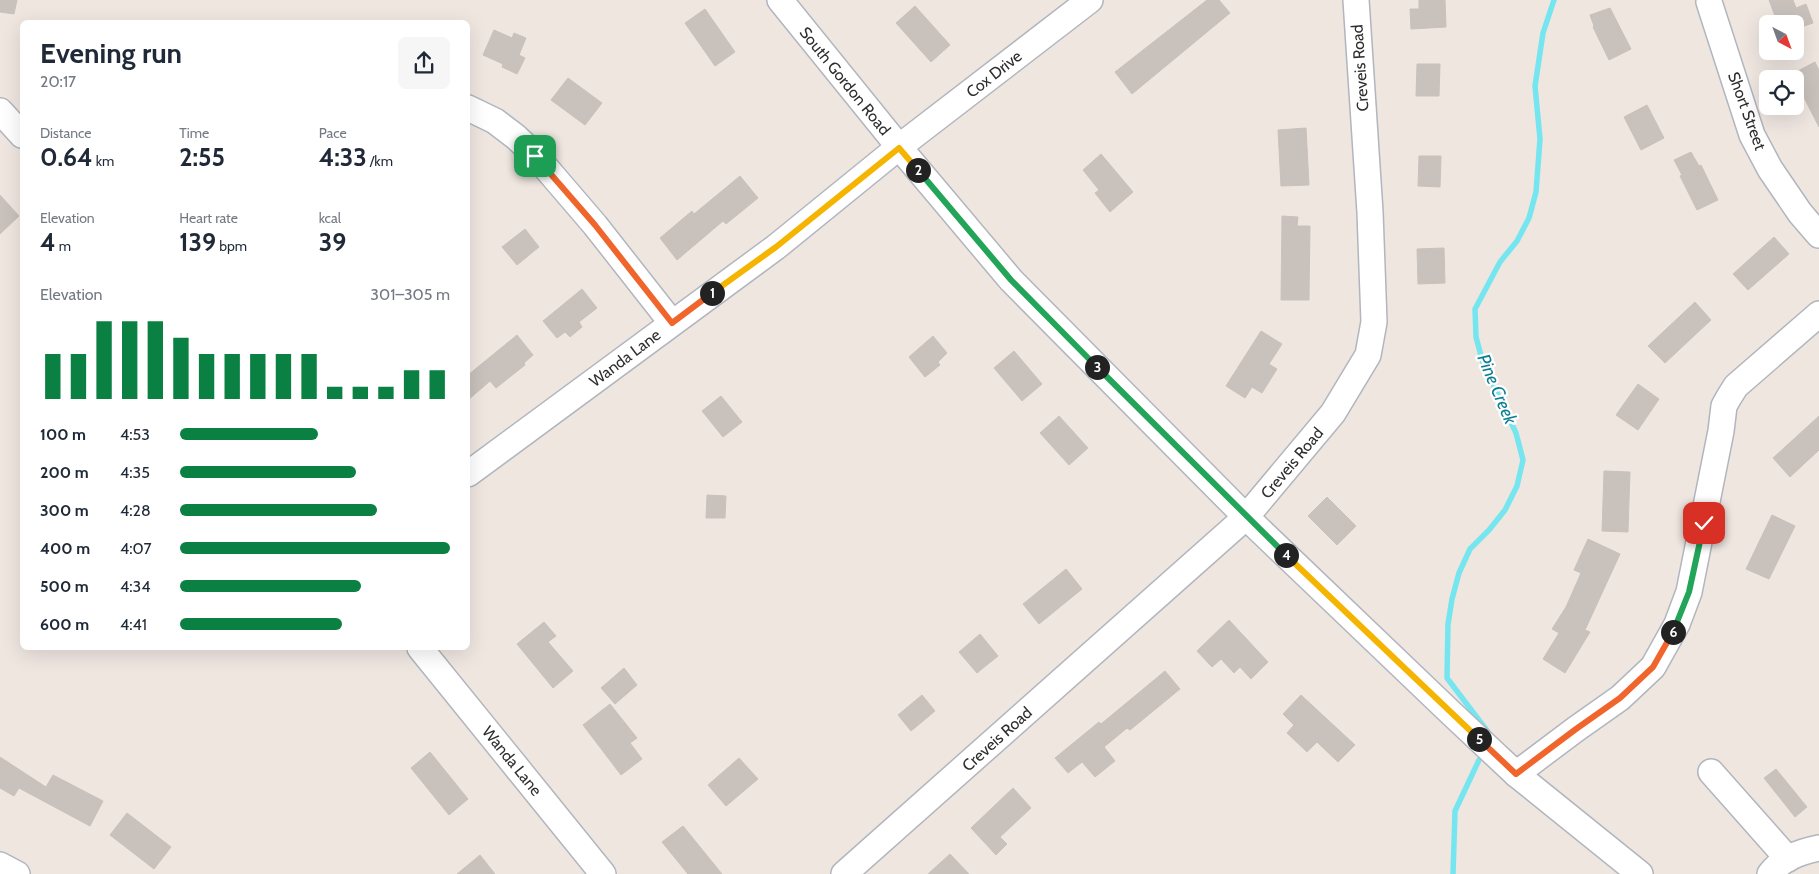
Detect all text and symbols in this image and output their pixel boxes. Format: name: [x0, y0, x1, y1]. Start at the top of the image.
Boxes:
north arrow: [1759, 15, 1804, 60]
map controls: [1759, 15, 1804, 115]
street label: South Gordon Road: [796, 23, 894, 139]
street label: Creveis Road: [1347, 24, 1373, 112]
text: Evening run: [40, 36, 182, 70]
button: share: [398, 37, 450, 89]
street label: Cox Drive: [962, 46, 1026, 102]
street label: Short Street: [1724, 69, 1770, 153]
button: locate: [1759, 70, 1804, 115]
text: 20:17: [40, 72, 76, 91]
text: Distance: [40, 124, 92, 142]
text: Time: [179, 124, 209, 142]
text: Pace: [319, 124, 347, 142]
pin: [514, 135, 556, 177]
text: 0.64: [40, 142, 93, 172]
text: 2:55: [179, 142, 225, 172]
text: 4:33: [319, 142, 367, 172]
icon: arrive: [521, 142, 549, 170]
text: km: [93, 152, 114, 170]
text: /km: [367, 152, 393, 170]
pin: 2: [906, 158, 930, 182]
text: 2: [915, 161, 922, 179]
text: Elevation: [40, 209, 95, 227]
text: Heart rate: [179, 209, 238, 227]
text: kcal: [319, 209, 341, 227]
text: 4: [40, 227, 56, 257]
text: 139: [179, 227, 216, 257]
text: 39: [319, 227, 346, 257]
text: m: [56, 237, 71, 255]
text: bpm: [216, 237, 247, 255]
pin: 1: [700, 280, 724, 306]
text: 1: [710, 284, 715, 302]
text: Elevation: [40, 285, 103, 304]
text: 301–305 m: [370, 285, 450, 304]
street label: Wanda Lane: [586, 325, 664, 391]
water label: Pine Creek: [1472, 350, 1522, 429]
pin: 3: [1084, 354, 1110, 380]
text: 3: [1094, 358, 1101, 376]
street label: Creveis Road: [1257, 424, 1327, 502]
text: 100 m: [40, 425, 86, 444]
text: 4:53: [120, 425, 150, 444]
text: 200 m: [40, 463, 89, 482]
text: 4:35: [120, 463, 150, 482]
text: 300 m: [40, 501, 89, 520]
text: 4:28: [120, 501, 151, 520]
pin: [1683, 502, 1725, 544]
icon: check: [1690, 509, 1718, 537]
text: 400 m: [40, 539, 90, 558]
text: 4:07: [120, 539, 152, 558]
pin: 4: [1274, 542, 1298, 568]
text: 4: [1282, 546, 1291, 564]
text: 500 m: [40, 577, 89, 596]
text: 4:34: [120, 577, 150, 596]
text: 600 m: [40, 615, 89, 634]
text: 4:41: [120, 615, 147, 634]
pin: 6: [1660, 620, 1686, 644]
text: 6: [1670, 623, 1677, 641]
street label: Creveis Road: [958, 703, 1036, 775]
street label: Wanda Lane: [478, 722, 546, 800]
pin: 5: [1466, 726, 1492, 752]
text: 5: [1476, 730, 1483, 748]

